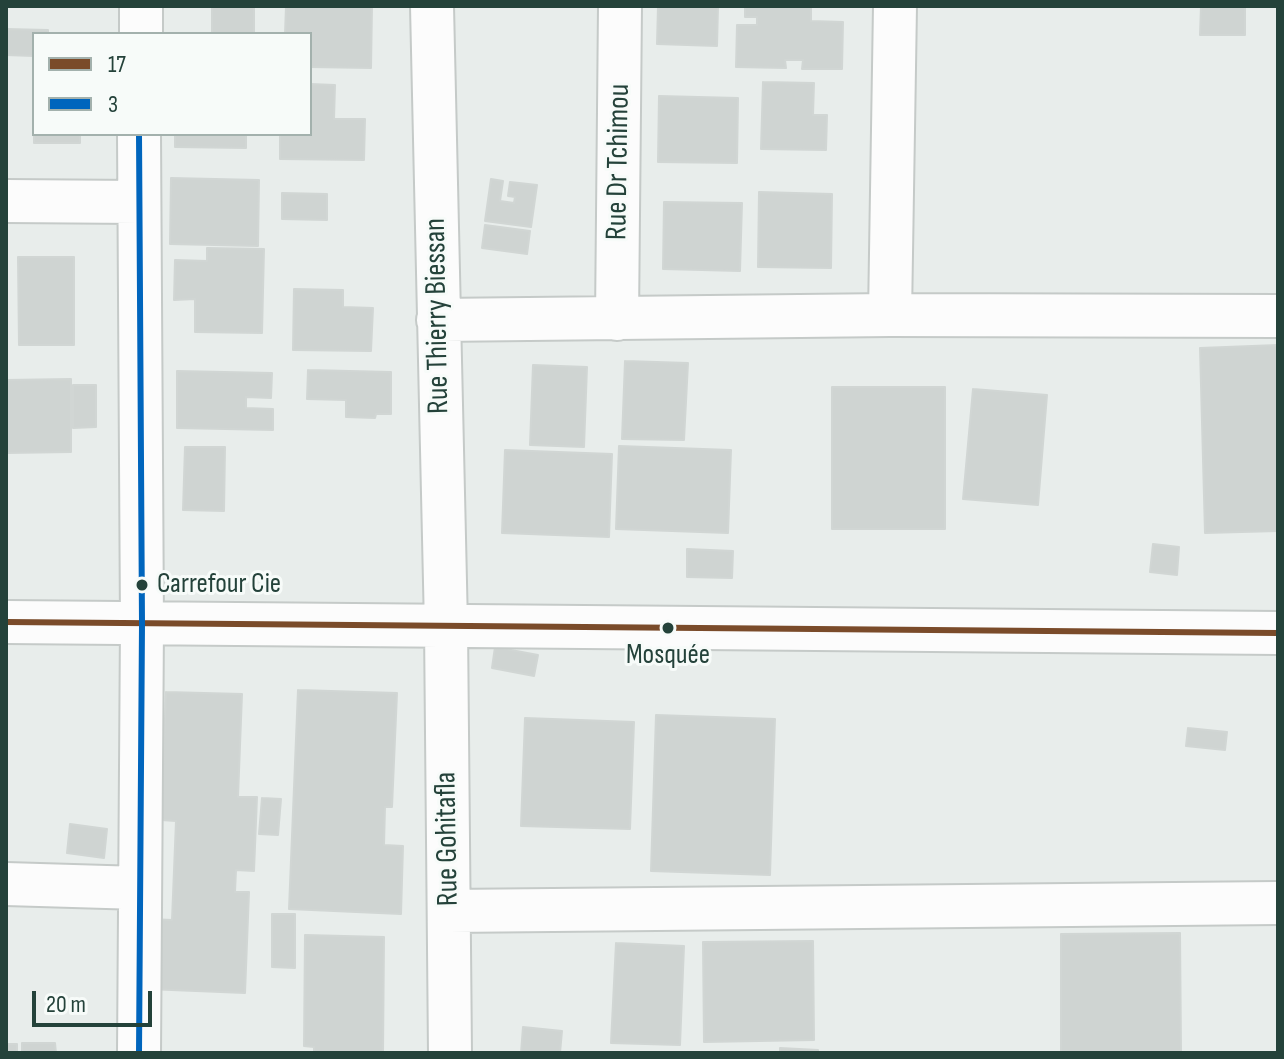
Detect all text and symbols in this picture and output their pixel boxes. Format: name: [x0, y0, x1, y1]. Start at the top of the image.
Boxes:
legend: [32, 32, 312, 136]
text: 17: [108, 50, 126, 79]
street label: Rue Dr Tchimou: [600, 84, 638, 240]
text: 3: [108, 90, 118, 119]
street label: Rue Thierry Biessan: [418, 218, 458, 414]
place label: Carrefour Cie: [157, 568, 281, 602]
marker: Carrefour Cie: [134, 577, 150, 593]
marker: Mosquée: [660, 620, 676, 636]
place label: Mosquée: [626, 639, 710, 673]
street label: Rue Gohitafla: [429, 772, 467, 906]
scale bar: [36, 975, 156, 1025]
text: 20 m: [46, 990, 86, 1019]

